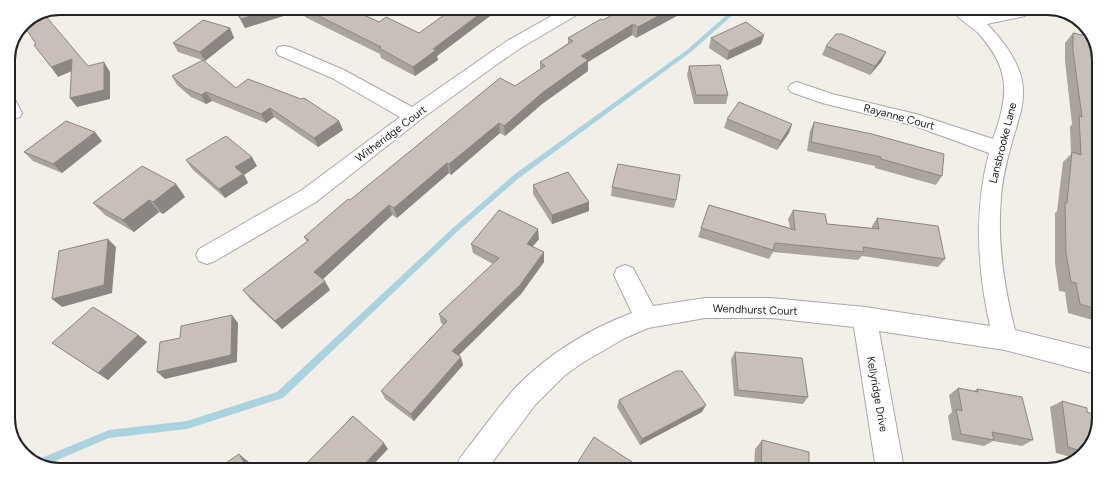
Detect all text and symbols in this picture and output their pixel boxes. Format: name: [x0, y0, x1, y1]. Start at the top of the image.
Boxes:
street label: Rayanne Court: [862, 101, 936, 133]
street label: Lansbrooke Lane: [987, 101, 1019, 185]
street label: Witheridge Court: [353, 103, 429, 165]
street label: Wendhurst Court: [712, 302, 798, 318]
street label: Kellyridge Drive: [864, 355, 890, 433]

